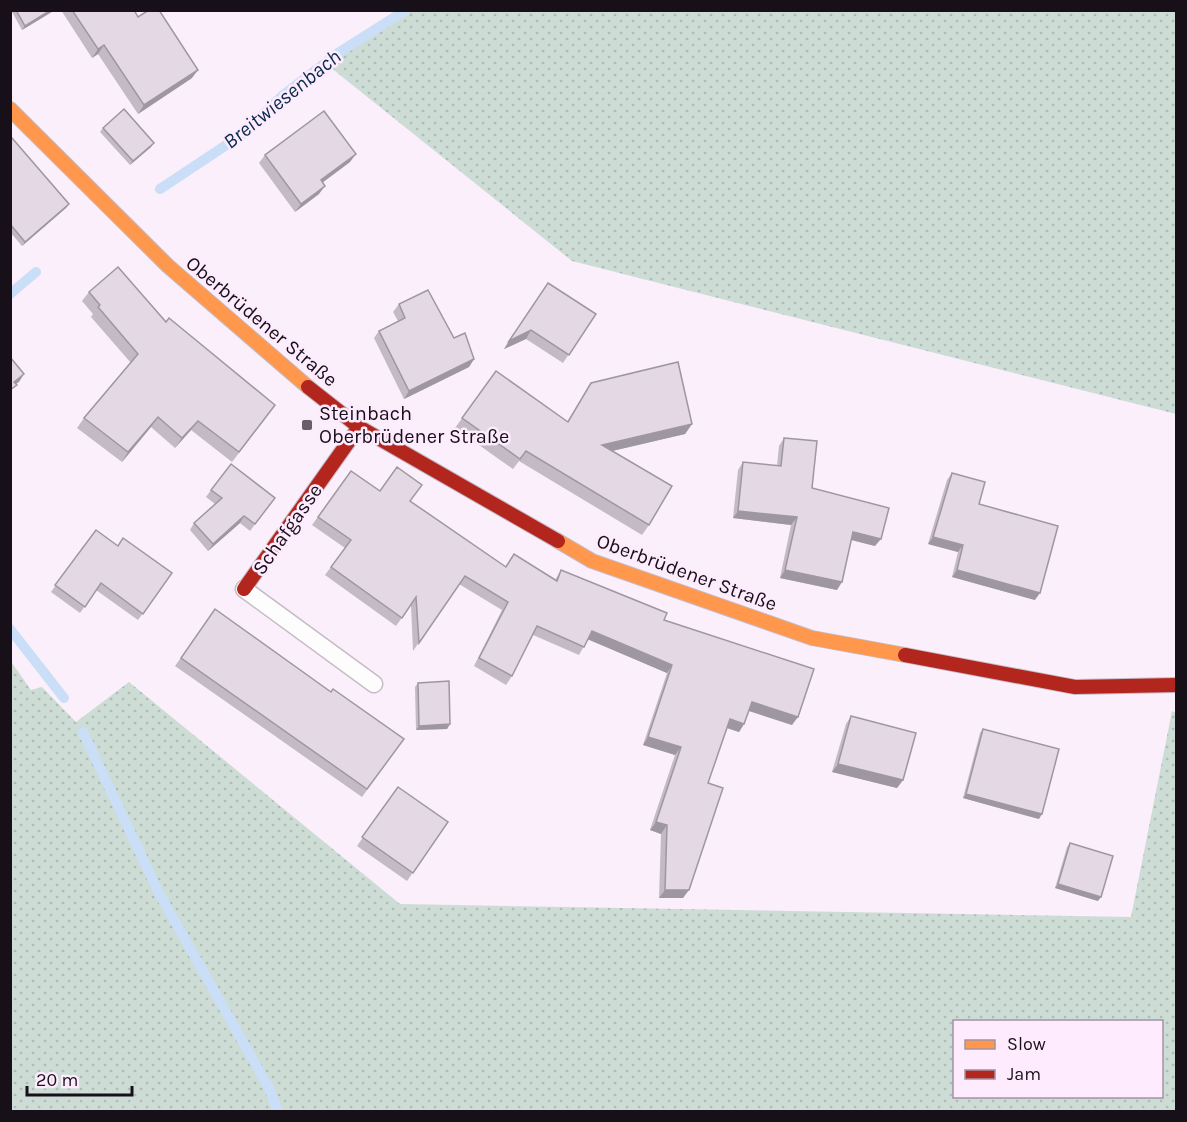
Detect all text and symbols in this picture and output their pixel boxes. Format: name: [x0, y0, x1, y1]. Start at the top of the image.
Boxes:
water label: Breitwiesenbach: [218, 44, 346, 154]
street label: Oberbrüdener Straße: [181, 251, 342, 391]
place label: Steinbach Oberbrüdener Straße: [319, 402, 509, 448]
marker: Steinbach Oberbrüdener Straße: [300, 418, 314, 432]
street label: Schafgasse: [248, 480, 327, 579]
street label: Oberbrüdener Straße: [593, 529, 780, 616]
legend: [953, 1020, 1163, 1098]
text: Slow: [1007, 1033, 1046, 1055]
scale bar: [27, 1059, 132, 1097]
text: Jam: [1007, 1063, 1041, 1085]
text: 20 m: [36, 1069, 78, 1091]

